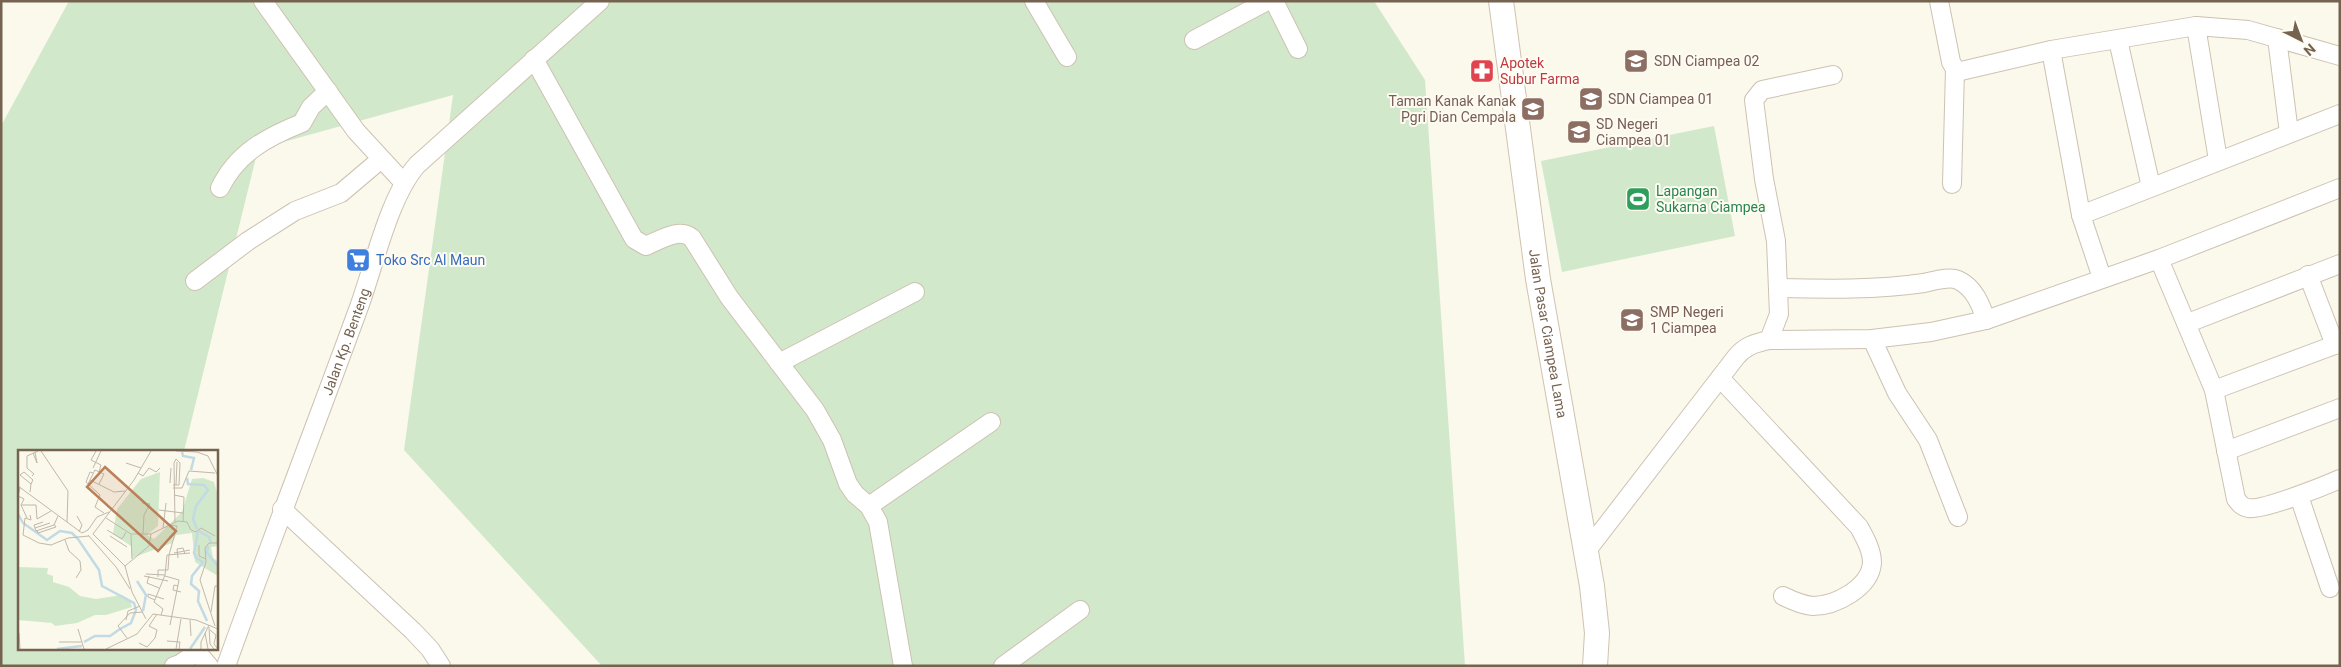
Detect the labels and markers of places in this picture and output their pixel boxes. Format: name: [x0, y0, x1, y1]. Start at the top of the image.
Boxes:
school or university icon: SDN Ciampea 02: [1623, 48, 1649, 74]
place label: SDN Ciampea 02: [1654, 53, 1760, 69]
place label: Apotek Subur Farma: [1500, 55, 1580, 87]
pharmacy icon: Apotek Subur Farma: [1469, 58, 1495, 84]
school or university icon: SDN Ciampea 01: [1578, 86, 1604, 112]
place label: SDN Ciampea 01: [1608, 91, 1713, 107]
place label: Taman Kanak Kanak Pgri Dian Cempala: [1389, 93, 1517, 125]
school or university icon: Taman Kanak Kanak Pgri Dian Cempala: [1520, 96, 1546, 122]
place label: SD Negeri Ciampea 01: [1596, 116, 1671, 148]
school or university icon: SD Negeri Ciampea 01: [1566, 119, 1592, 145]
place label: Lapangan Sukarna Ciampea: [1656, 183, 1766, 215]
sports icon: Lapangan Sukarna Ciampea: [1625, 186, 1651, 212]
supermarket icon: Toko Src Al Maun: [345, 247, 371, 273]
place label: Toko Src Al Maun: [376, 252, 485, 268]
place label: SMP Negeri 1 Ciampea: [1650, 304, 1724, 336]
school or university icon: SMP Negeri 1 Ciampea: [1619, 307, 1645, 333]

